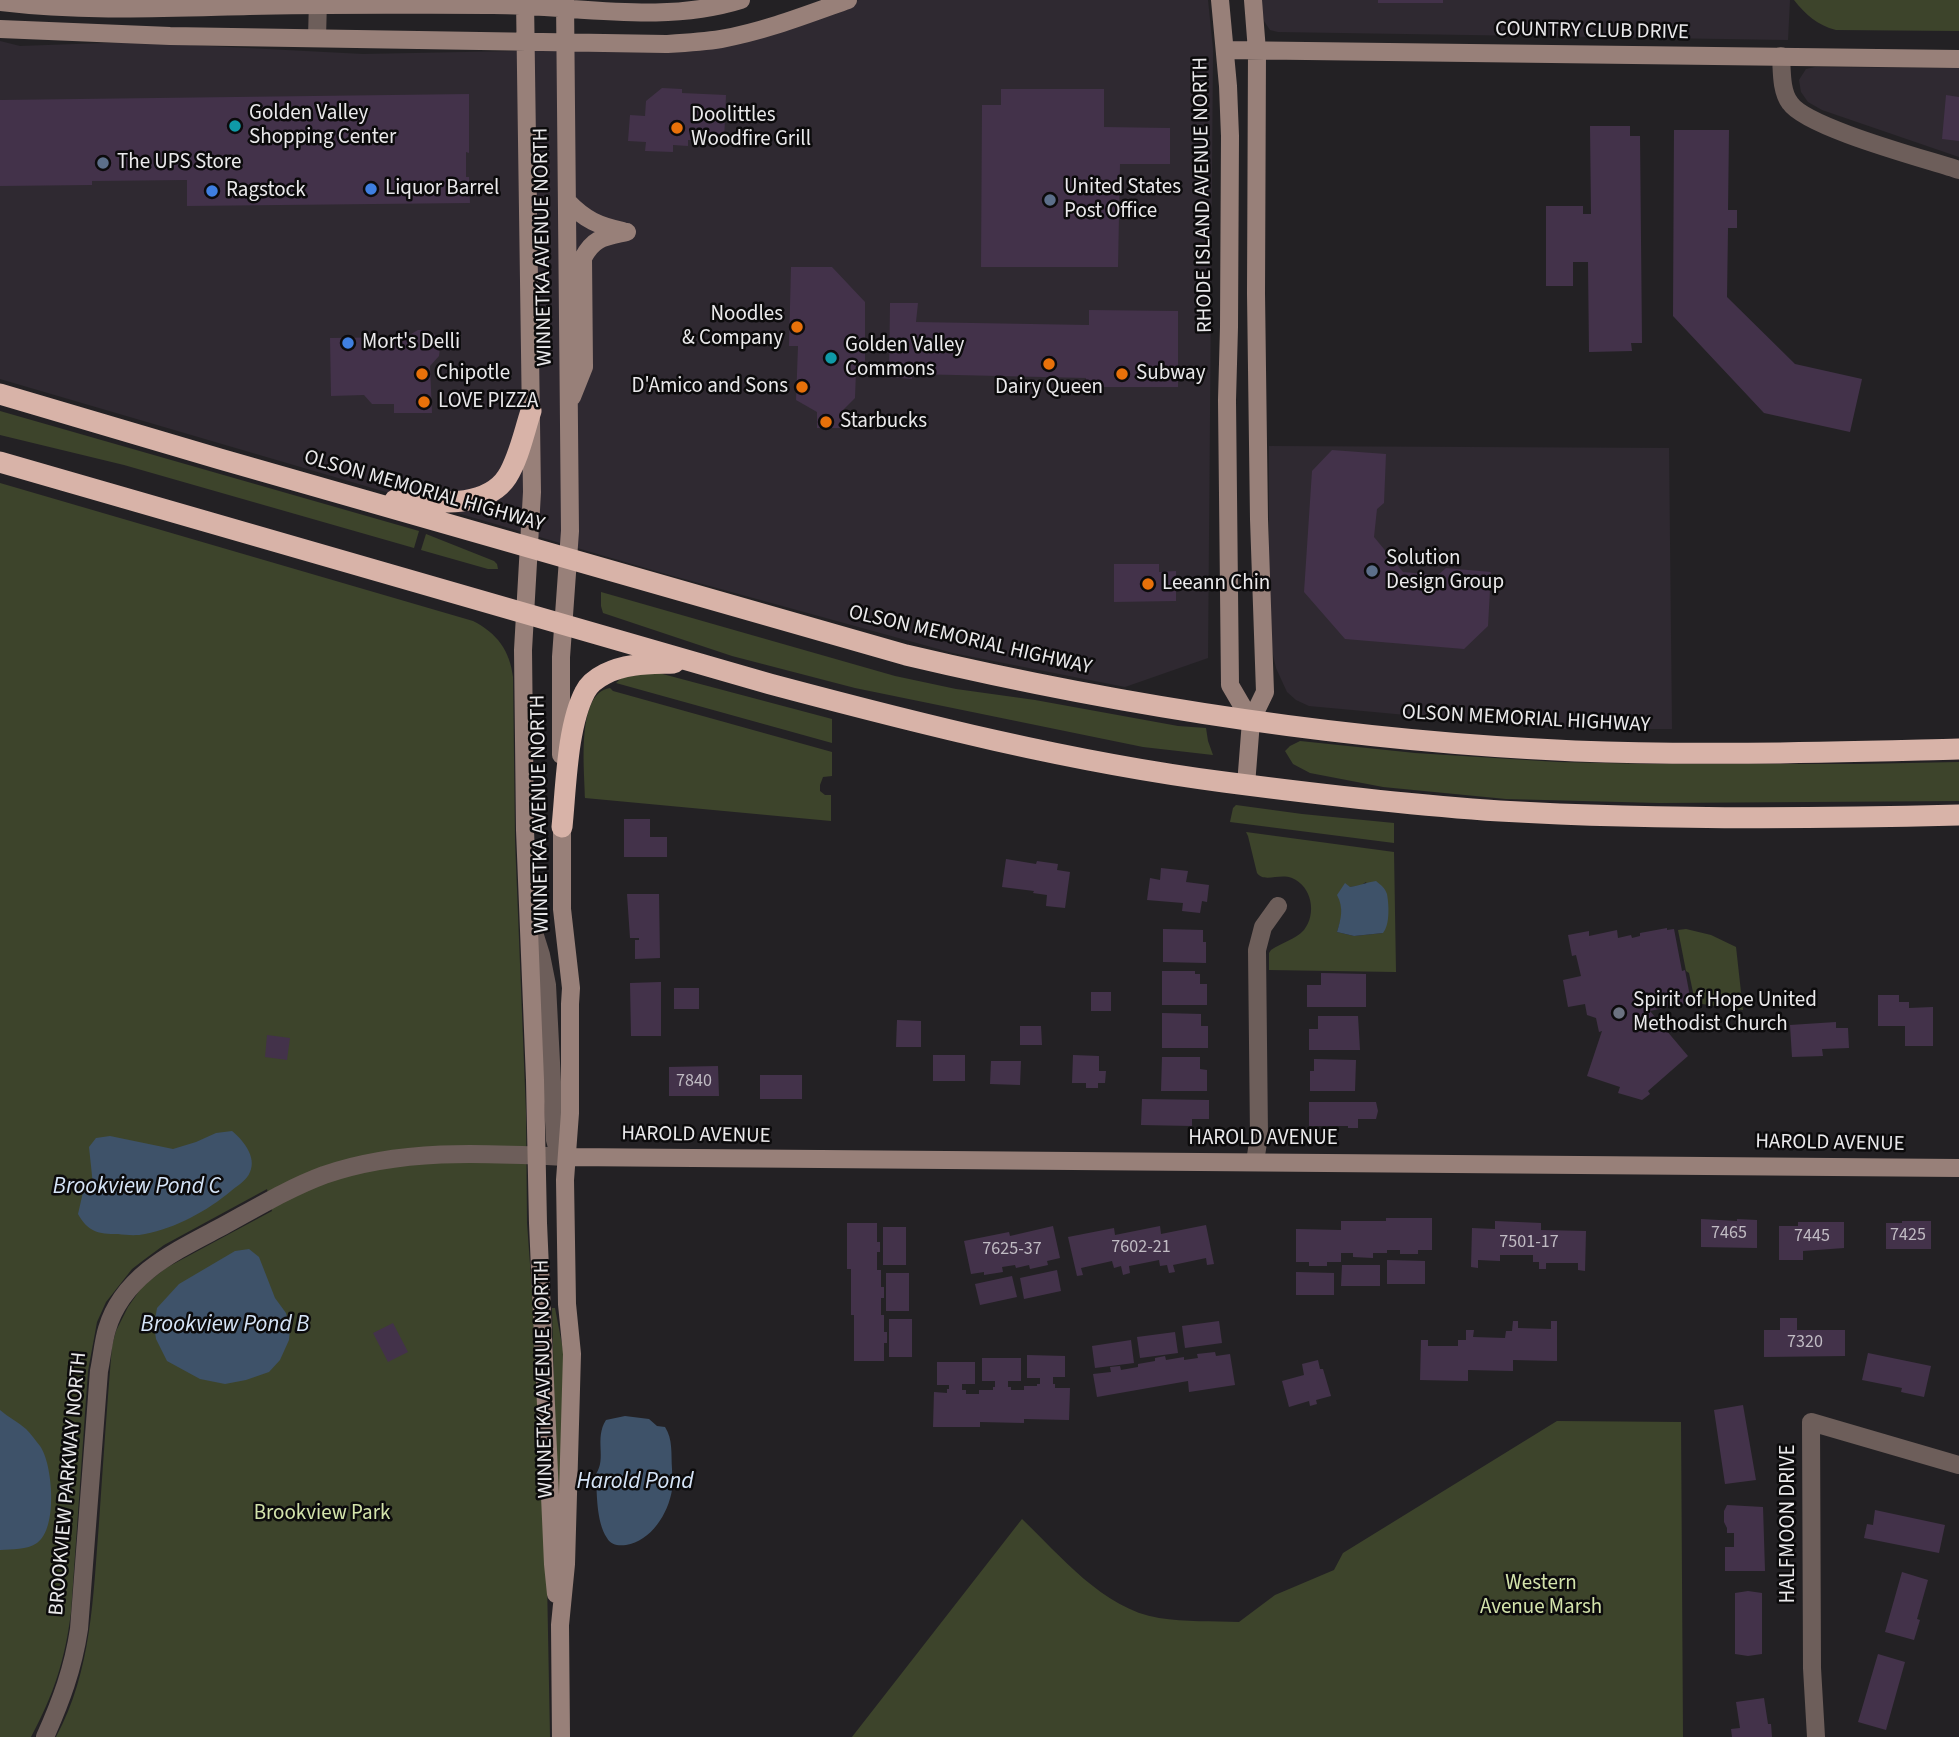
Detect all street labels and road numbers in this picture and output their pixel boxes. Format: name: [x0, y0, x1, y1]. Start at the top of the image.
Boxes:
street label: COUNTRY CLUB DRIVE: [1495, 18, 1689, 46]
street label: RHODE ISLAND AVENUE NORTH: [1189, 57, 1219, 333]
street label: WINNETKA AVENUE NORTH: [529, 127, 559, 367]
street label: OLSON MEMORIAL HIGHWAY: [301, 446, 547, 538]
street label: OLSON MEMORIAL HIGHWAY: [846, 601, 1094, 681]
street label: WINNETKA AVENUE NORTH: [526, 694, 556, 934]
street label: OLSON MEMORIAL HIGHWAY: [1401, 701, 1651, 739]
street label: HAROLD AVENUE: [621, 1122, 771, 1150]
street label: HAROLD AVENUE: [1188, 1126, 1338, 1152]
street label: HAROLD AVENUE: [1755, 1130, 1905, 1158]
street label: WINNETKA AVENUE NORTH: [530, 1259, 560, 1499]
street label: BROOKVIEW PARKWAY NORTH: [45, 1351, 93, 1617]
street label: HALFMOON DRIVE: [1776, 1445, 1802, 1603]

